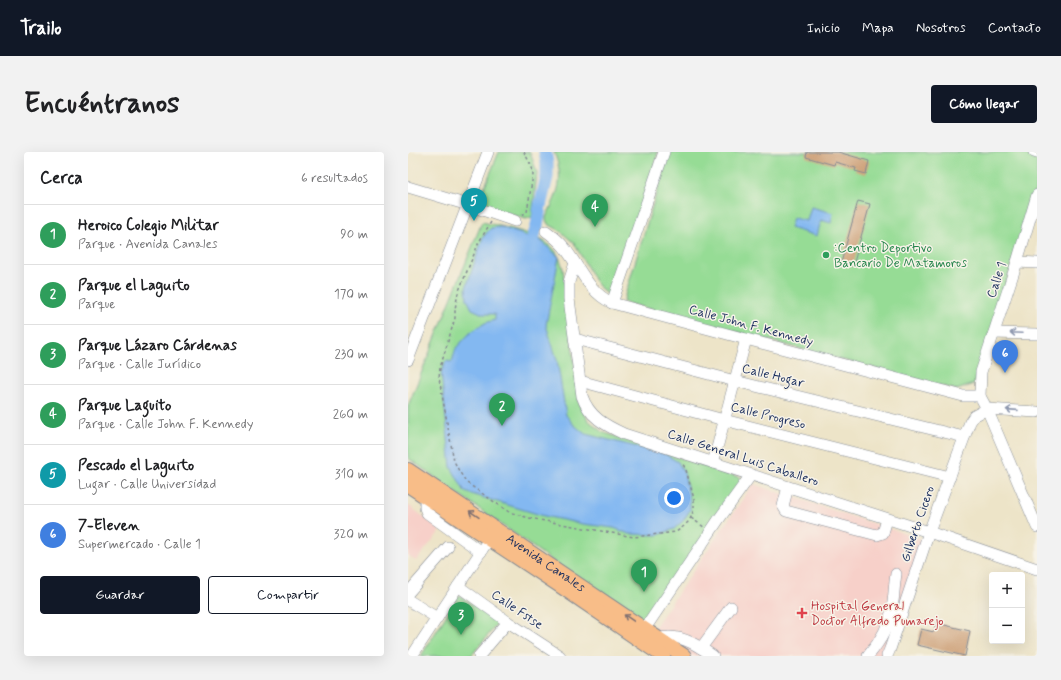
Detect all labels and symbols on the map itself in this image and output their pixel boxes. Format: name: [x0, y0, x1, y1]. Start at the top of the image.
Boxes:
pin: 5: [461, 188, 487, 221]
pin: 4: [582, 194, 608, 227]
place label: :Centro Deportivo Bancario De Matamoros: [834, 240, 967, 272]
marker: :Centro Deportivo Bancario De Matamoros: [821, 250, 831, 260]
street label: Calle 1: [983, 260, 1011, 300]
street label: Calle John F. Kennedy: [687, 301, 815, 351]
one-way arrow: [1010, 330, 1023, 337]
pin: 6: [992, 340, 1018, 373]
street label: Calle Hogar: [740, 360, 807, 394]
pin: 2: [489, 393, 515, 426]
street label: Calle Progreso: [729, 398, 807, 434]
one-way arrow: [1006, 407, 1019, 414]
street label: Calle General Luis Caballero: [665, 425, 821, 491]
street label: Gilberto Cicero: [897, 484, 939, 564]
your location: [664, 488, 684, 508]
one-way arrow: [469, 510, 480, 518]
street label: Avenida Canales: [503, 530, 589, 596]
pin: 1: [631, 559, 657, 592]
street label: Calle Fstse: [488, 586, 546, 634]
place label: Hospital General Doctor Alfredo Pumarejo: [811, 598, 944, 630]
pin: 3: [448, 602, 474, 635]
marker: Hospital General Doctor Alfredo Pumarejo: [796, 607, 808, 619]
one-way arrow: [623, 614, 634, 622]

